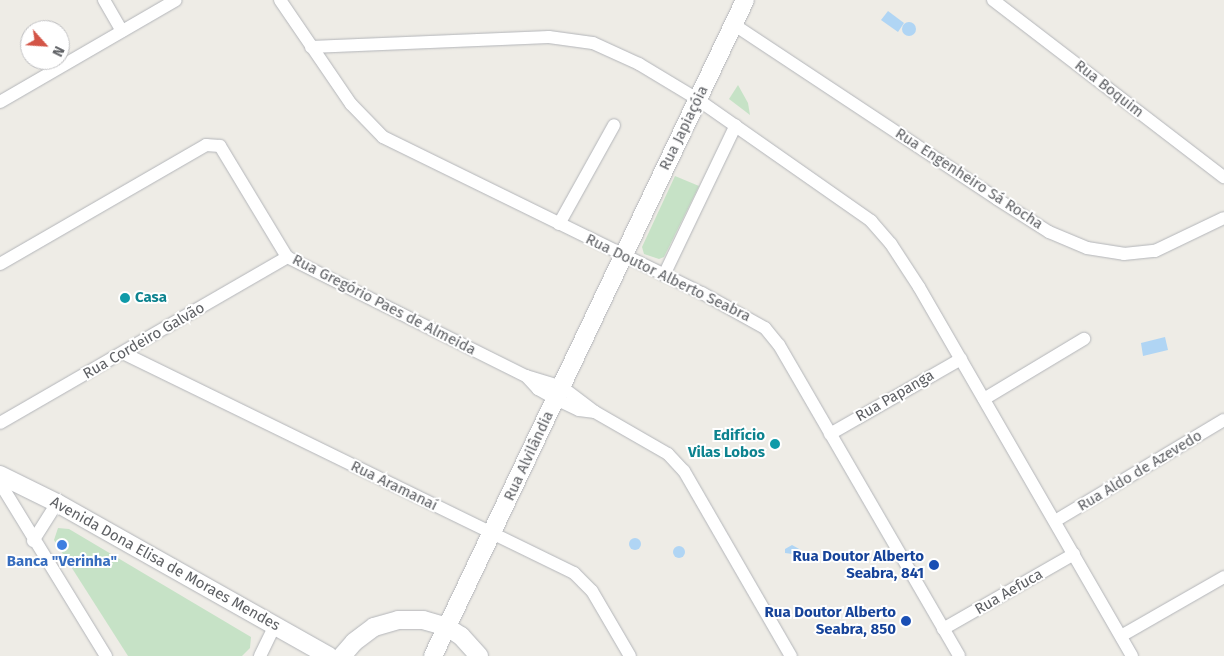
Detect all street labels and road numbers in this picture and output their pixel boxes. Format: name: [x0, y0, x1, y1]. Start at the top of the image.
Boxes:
street label: Rua Boquim: [1071, 56, 1147, 122]
street label: Rua Japiaçóia: [656, 83, 712, 173]
street label: Rua Engenheiro Sá Rocha: [892, 124, 1046, 234]
street label: Rua Doutor Alberto Seabra: [583, 230, 753, 326]
street label: Rua Gregório Paes de Almeida: [289, 251, 479, 359]
street label: Rua Cordeiro Galvão: [80, 299, 208, 383]
street label: Rua Papanga: [853, 366, 937, 426]
street label: Rua Alvilândia: [500, 408, 558, 504]
street label: Rua Aldo de Azevedo: [1074, 427, 1206, 515]
street label: Rua Aramanaí: [348, 457, 440, 515]
street label: Avenida Dona Elisa de Moraes Mendes: [47, 493, 283, 635]
street label: Rua Aefuca: [972, 565, 1046, 619]

